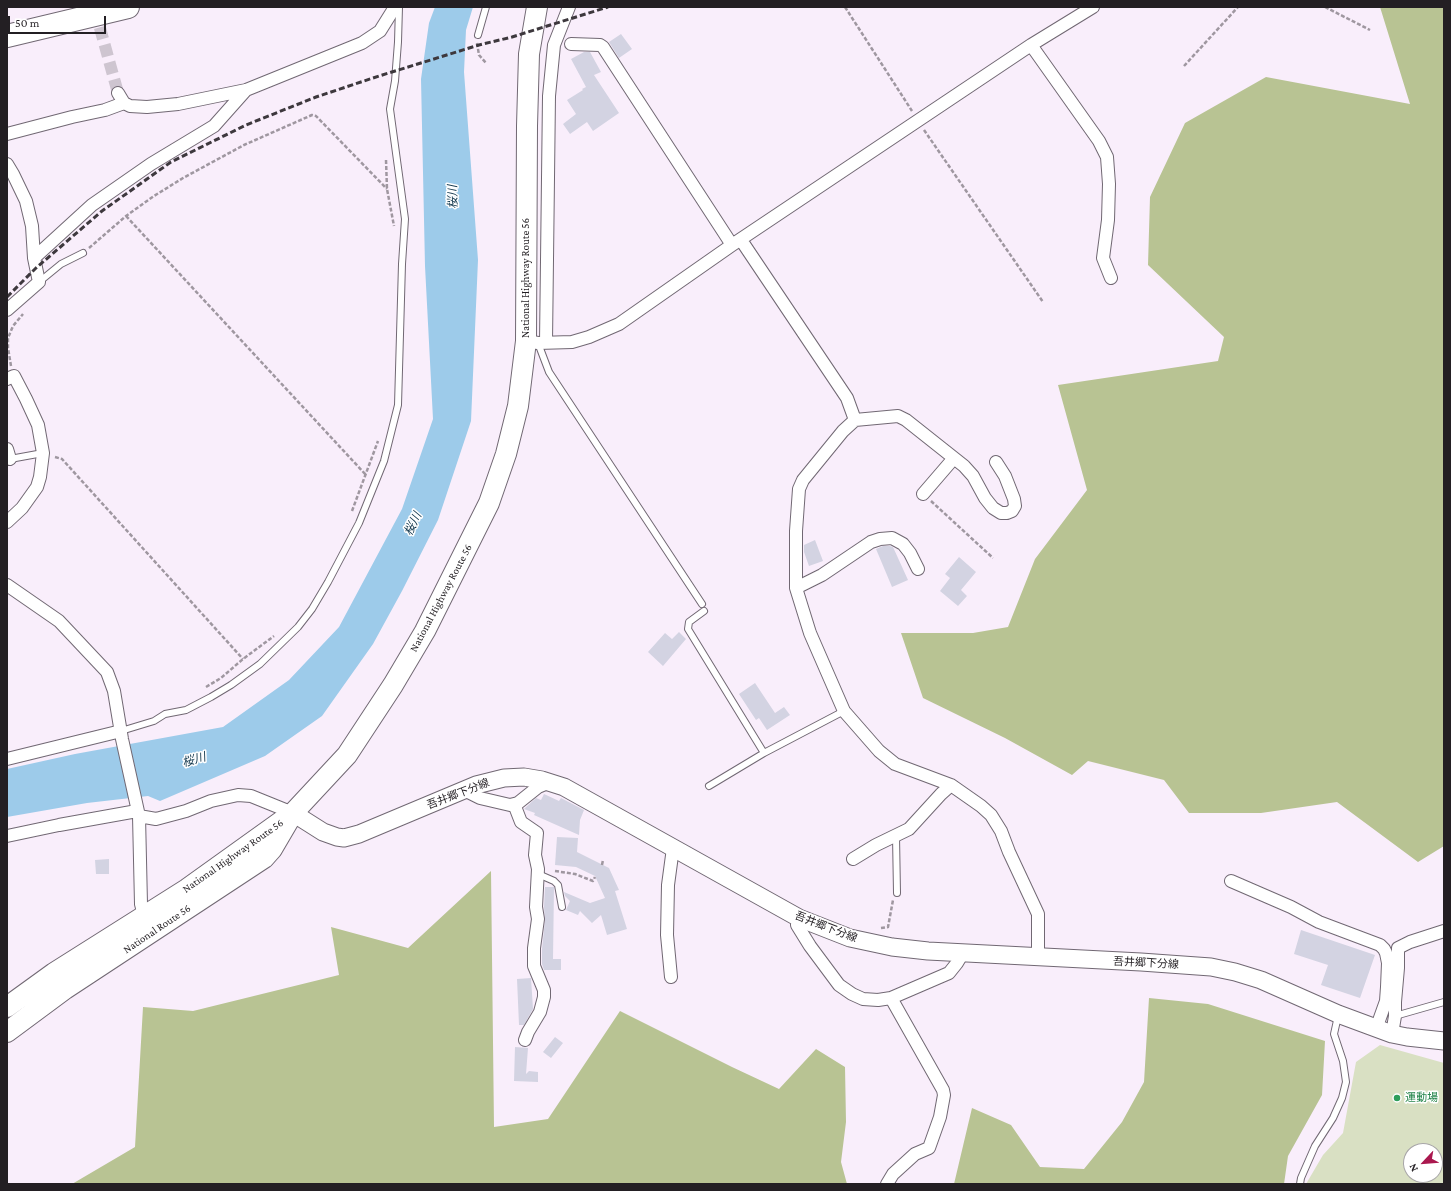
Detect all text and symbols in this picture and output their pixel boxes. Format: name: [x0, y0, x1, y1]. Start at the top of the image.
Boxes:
scale bar: [10, 8, 108, 34]
text: 50 m: [15, 16, 39, 30]
water label: 桜川: [445, 185, 461, 209]
street label: National Highway Route 56: [519, 218, 533, 338]
water label: 桜川: [401, 510, 425, 538]
street label: National Highway Route 56: [407, 542, 475, 654]
water label: 桜川: [180, 750, 208, 770]
street label: 吾井郷下分線: [425, 776, 491, 812]
street label: National Highway Route 56: [180, 816, 286, 896]
street label: National Route 56: [121, 902, 193, 956]
street label: 吾井郷下分線: [793, 909, 859, 945]
street label: 吾井郷下分線: [1113, 955, 1179, 971]
place label: 運動場: [1405, 1091, 1438, 1105]
marker: 運動場: [1392, 1093, 1402, 1103]
north arrow: [1403, 1143, 1443, 1183]
text: N: [1406, 1162, 1420, 1174]

